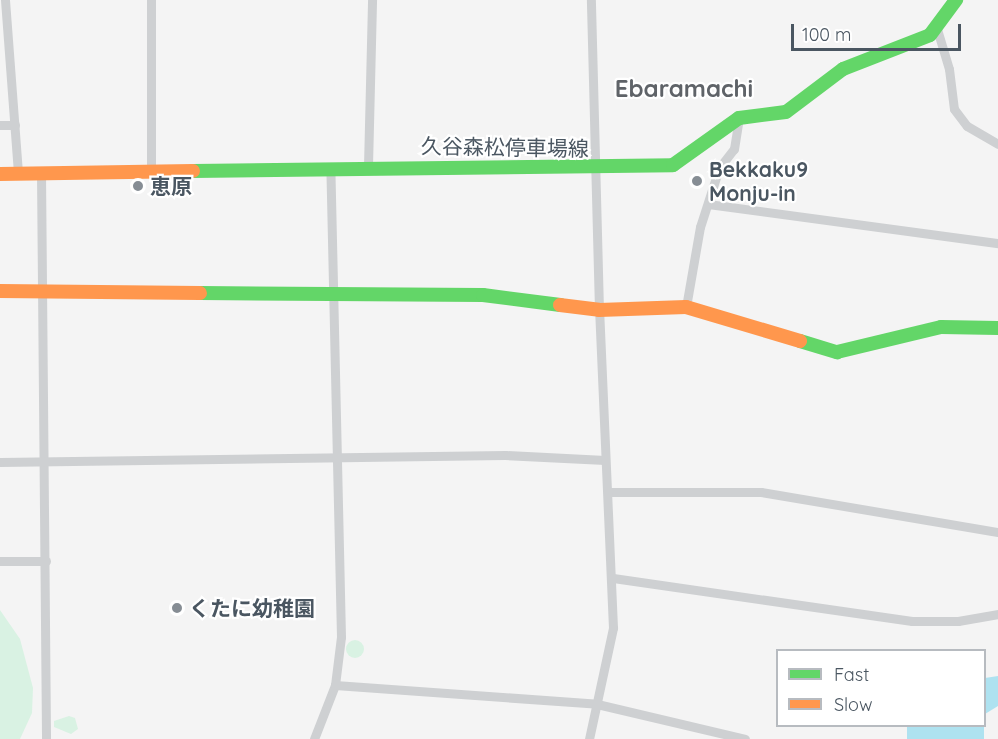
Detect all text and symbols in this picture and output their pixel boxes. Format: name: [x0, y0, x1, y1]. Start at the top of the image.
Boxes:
scale bar: [794, 12, 964, 50]
text: 100 m: [802, 23, 851, 46]
district label: Ebaramachi: [615, 75, 753, 103]
street label: 久谷森松停車場線: [421, 133, 589, 161]
place label: Bekkaku9 Monju-in: [709, 156, 808, 206]
place label: 恵原: [150, 173, 192, 199]
marker: Bekkaku9 Monju-in: [690, 174, 704, 188]
marker: 恵原: [131, 179, 145, 193]
place label: くたに幼稚園: [189, 595, 315, 621]
marker: くたに幼稚園: [170, 601, 184, 615]
legend: [776, 649, 986, 727]
text: Fast: [834, 663, 869, 686]
text: Slow: [834, 693, 872, 716]

